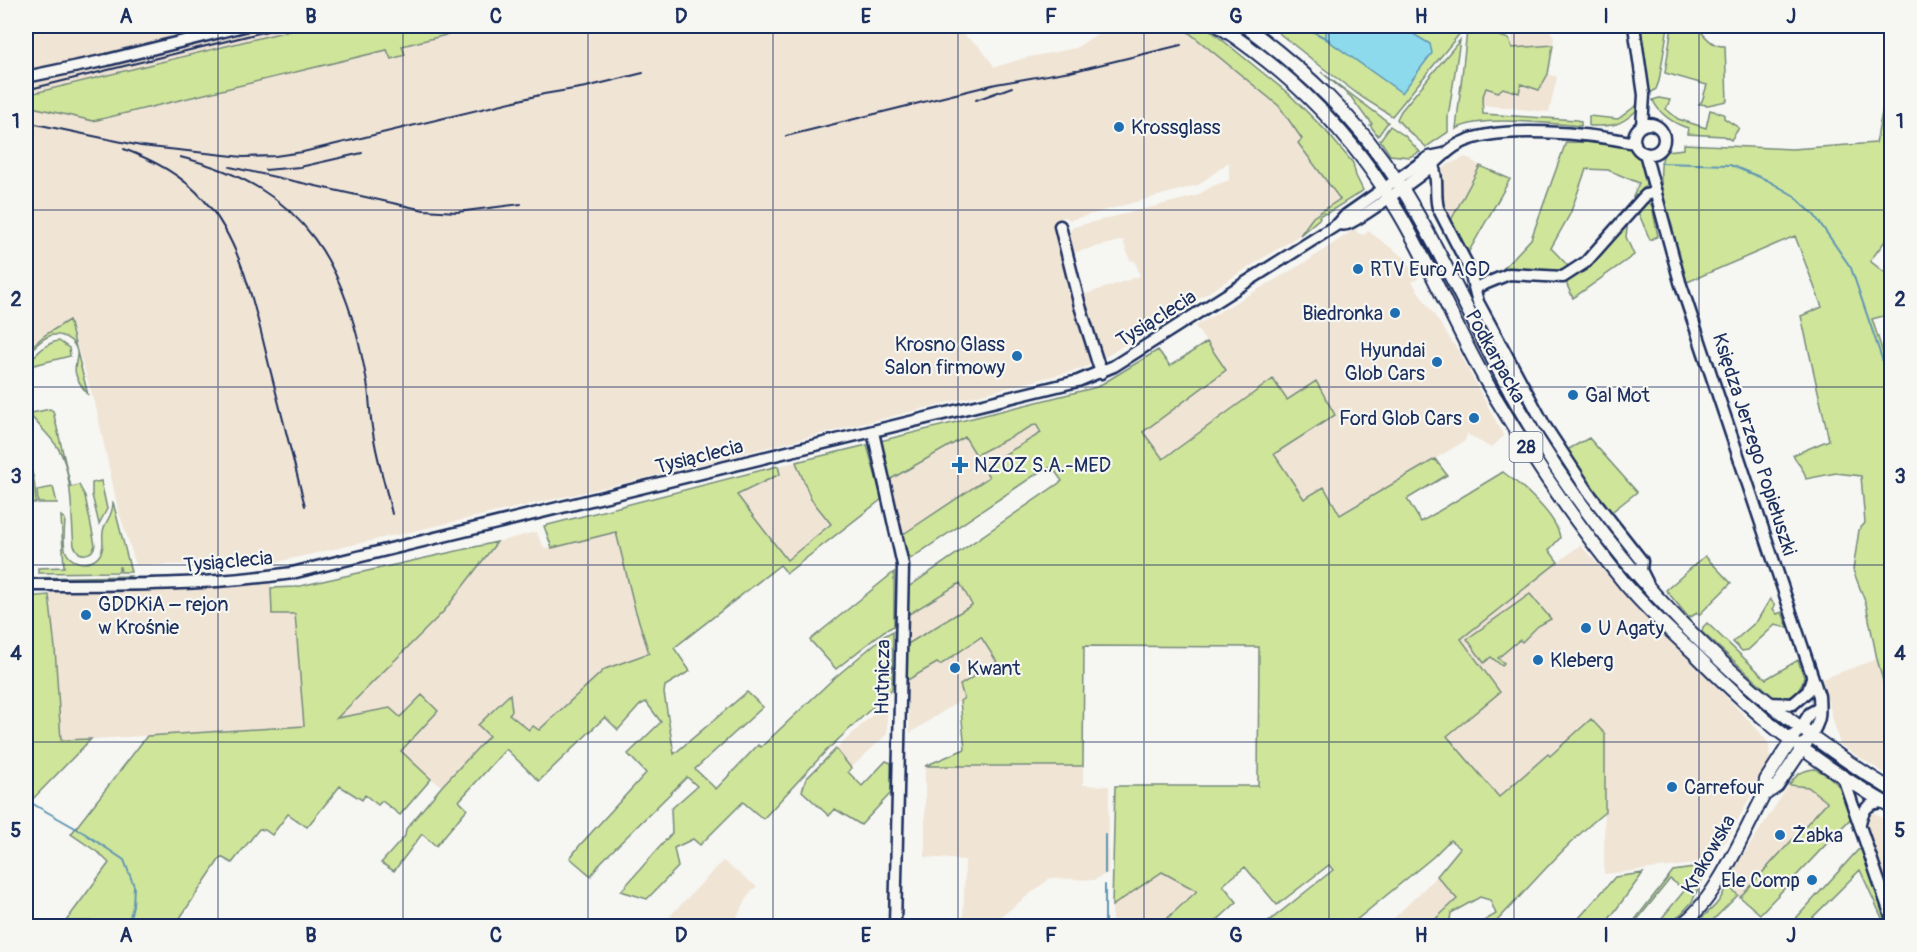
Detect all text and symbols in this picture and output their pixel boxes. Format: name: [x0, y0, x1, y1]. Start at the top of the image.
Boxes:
text: A: [120, 4, 133, 29]
text: B: [305, 4, 317, 29]
text: C: [490, 4, 502, 29]
text: D: [675, 4, 688, 29]
text: E: [861, 4, 872, 29]
text: F: [1045, 4, 1057, 29]
text: G: [1229, 4, 1243, 29]
text: H: [1415, 4, 1428, 29]
text: I: [1603, 4, 1609, 29]
text: J: [1786, 4, 1796, 29]
text: 1: [12, 109, 20, 134]
text: 1: [1896, 109, 1904, 134]
place label: Krossglass: [1131, 115, 1220, 140]
marker: Krossglass: [1112, 120, 1126, 134]
place label: RTV Euro AGD: [1370, 257, 1490, 282]
marker: RTV Euro AGD: [1351, 262, 1365, 276]
street label: Tysiąclecia: [1112, 284, 1201, 353]
text: 2: [10, 287, 22, 312]
text: 2: [1894, 287, 1906, 312]
place label: Biedronka: [1302, 301, 1383, 326]
street label: Podkarpacka: [1460, 305, 1531, 407]
marker: Biedronka: [1388, 306, 1402, 320]
street label: Księdza Jerzego Popiełuszki: [1707, 330, 1802, 558]
place label: Krosno Glass Salon firmowy: [884, 332, 1005, 380]
place label: Hyundai Glob Cars: [1345, 338, 1425, 386]
marker: Krosno Glass Salon firmowy: [1010, 349, 1024, 363]
marker: Hyundai Glob Cars: [1430, 355, 1444, 369]
place label: Gal Mot: [1585, 383, 1651, 408]
marker: Gal Mot: [1566, 388, 1580, 402]
place label: Ford Glob Cars: [1339, 406, 1462, 431]
marker: Ford Glob Cars: [1467, 411, 1481, 425]
road number: 28: [1510, 432, 1543, 462]
street label: Tysiąclecia: [653, 434, 746, 479]
place label: NZOZ S.A.-MED: [974, 453, 1111, 478]
marker: NZOZ S.A.-MED: [951, 456, 969, 474]
text: 3: [10, 464, 22, 489]
text: 3: [1894, 464, 1906, 489]
street label: Tysiąclecia: [182, 545, 274, 578]
place label: GDDKiA – rejon w Krośnie: [98, 592, 228, 640]
marker: GDDKiA – rejon w Krośnie: [79, 608, 93, 622]
place label: U Agaty: [1598, 616, 1664, 641]
marker: U Agaty: [1579, 621, 1593, 635]
street label: Hutnicza: [869, 639, 896, 715]
text: 4: [10, 641, 22, 666]
text: 4: [1894, 641, 1906, 666]
place label: Kleberg: [1550, 648, 1614, 673]
marker: Kleberg: [1531, 653, 1545, 667]
place label: Kwant: [967, 656, 1021, 681]
marker: Kwant: [948, 661, 962, 675]
place label: Carrefour: [1684, 775, 1764, 800]
marker: Carrefour: [1665, 780, 1679, 794]
street label: Krakowska: [1676, 810, 1741, 898]
text: 5: [11, 818, 22, 843]
text: 5: [1895, 818, 1906, 843]
place label: Żabka: [1792, 823, 1843, 848]
marker: Żabka: [1773, 828, 1787, 842]
place label: Ele Comp: [1721, 868, 1800, 893]
marker: Ele Comp: [1805, 873, 1819, 887]
text: A: [120, 923, 133, 948]
text: B: [305, 923, 317, 948]
text: C: [490, 923, 502, 948]
text: D: [675, 923, 688, 948]
text: E: [861, 923, 872, 948]
text: F: [1045, 923, 1057, 948]
text: G: [1229, 923, 1243, 948]
text: H: [1415, 923, 1428, 948]
text: I: [1603, 923, 1609, 948]
text: J: [1786, 923, 1796, 948]

